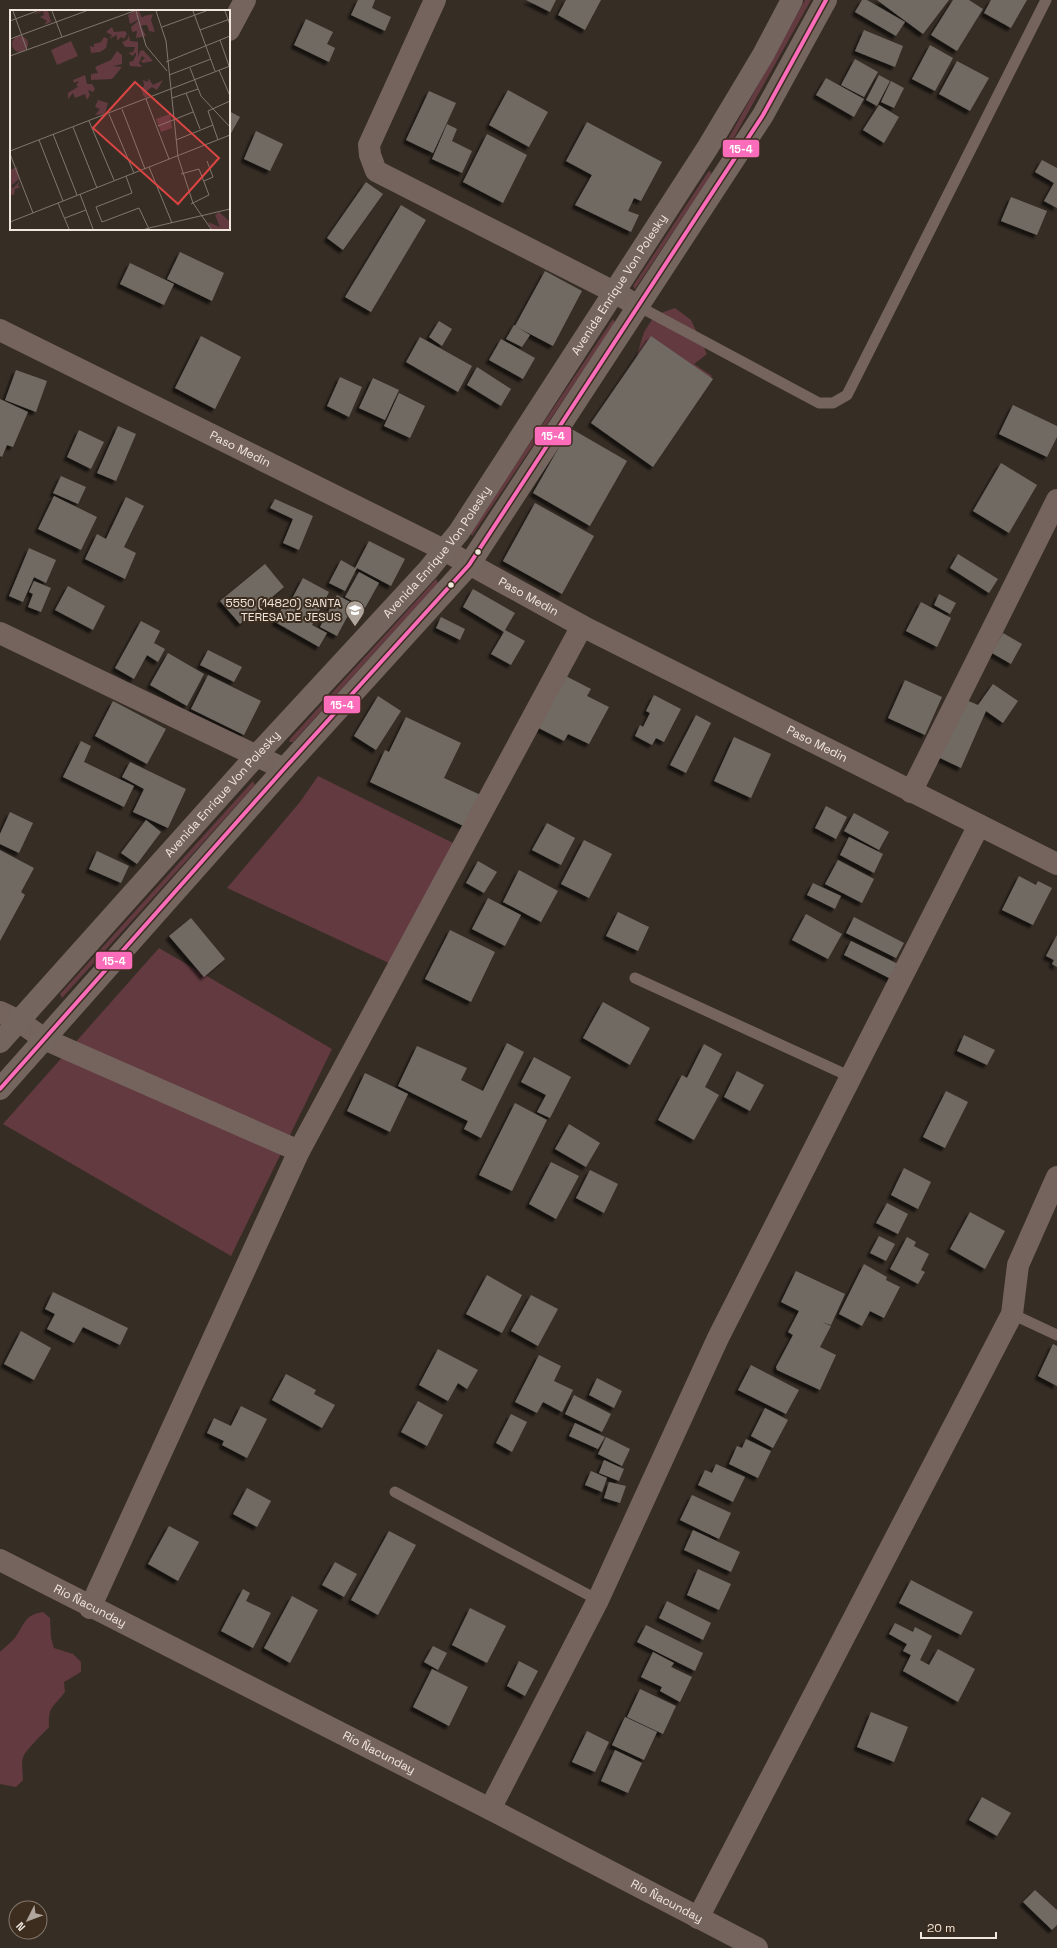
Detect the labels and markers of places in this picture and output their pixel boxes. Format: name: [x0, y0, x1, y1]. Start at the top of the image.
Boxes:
unlabelled marker: [473, 547, 483, 557]
unlabelled marker: [446, 580, 456, 590]
place label: 5550 (14820) SANTA TERESA DE JESUS: [226, 595, 341, 625]
school or university icon: 5550 (14820) SANTA TERESA DE JESUS: [344, 599, 366, 627]

